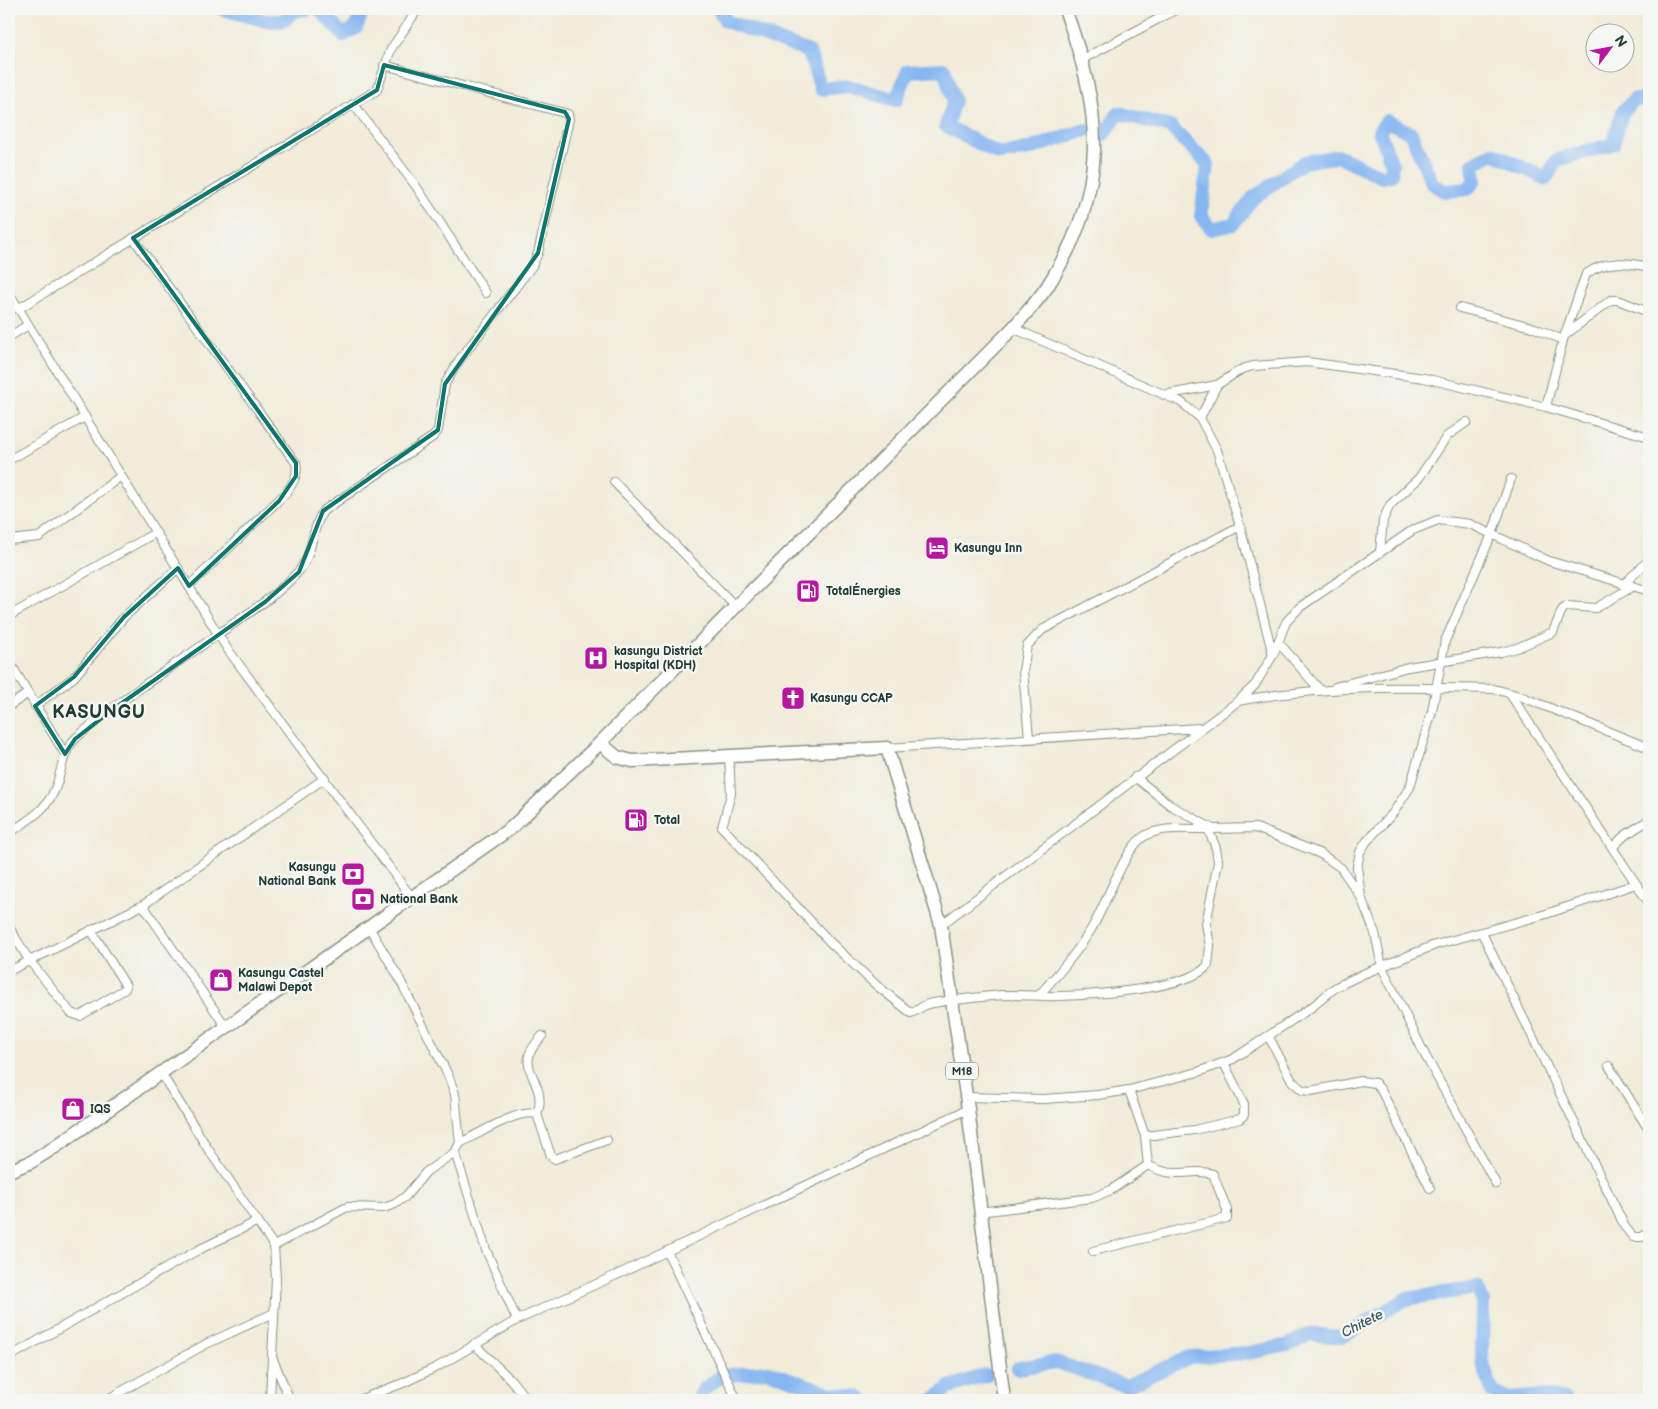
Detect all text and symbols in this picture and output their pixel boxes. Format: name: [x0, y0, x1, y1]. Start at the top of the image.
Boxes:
north arrow: [1586, 22, 1636, 72]
text: N: [1611, 32, 1631, 50]
hotel icon: Kasungu Inn: [924, 535, 950, 561]
place label: Kasungu Inn: [954, 541, 1022, 556]
fuel station icon: TotalÉnergies: [795, 578, 821, 604]
place label: TotalÉnergies: [826, 582, 901, 599]
place label: kasungu District Hospital (KDH): [614, 644, 703, 673]
hospital icon: kasungu District Hospital (KDH): [583, 645, 609, 671]
church icon: Kasungu CCAP: [780, 685, 806, 711]
place label: Kasungu CCAP: [810, 691, 893, 706]
district label: KASUNGU: [52, 702, 146, 723]
fuel station icon: Total: [623, 807, 649, 833]
place label: Total: [654, 813, 680, 828]
place label: Kasungu National Bank: [258, 860, 337, 889]
bank icon: Kasungu National Bank: [340, 861, 366, 887]
bank icon: National Bank: [350, 886, 376, 912]
place label: National Bank: [380, 892, 459, 907]
place label: Kasungu Castel Malawi Depot: [238, 966, 324, 995]
shop icon: Kasungu Castel Malawi Depot: [208, 967, 234, 993]
road number: M18: [946, 1062, 978, 1080]
shop icon: IQS: [60, 1096, 86, 1122]
place label: IQS: [90, 1102, 110, 1117]
water label: Chitete: [1338, 1306, 1386, 1341]

